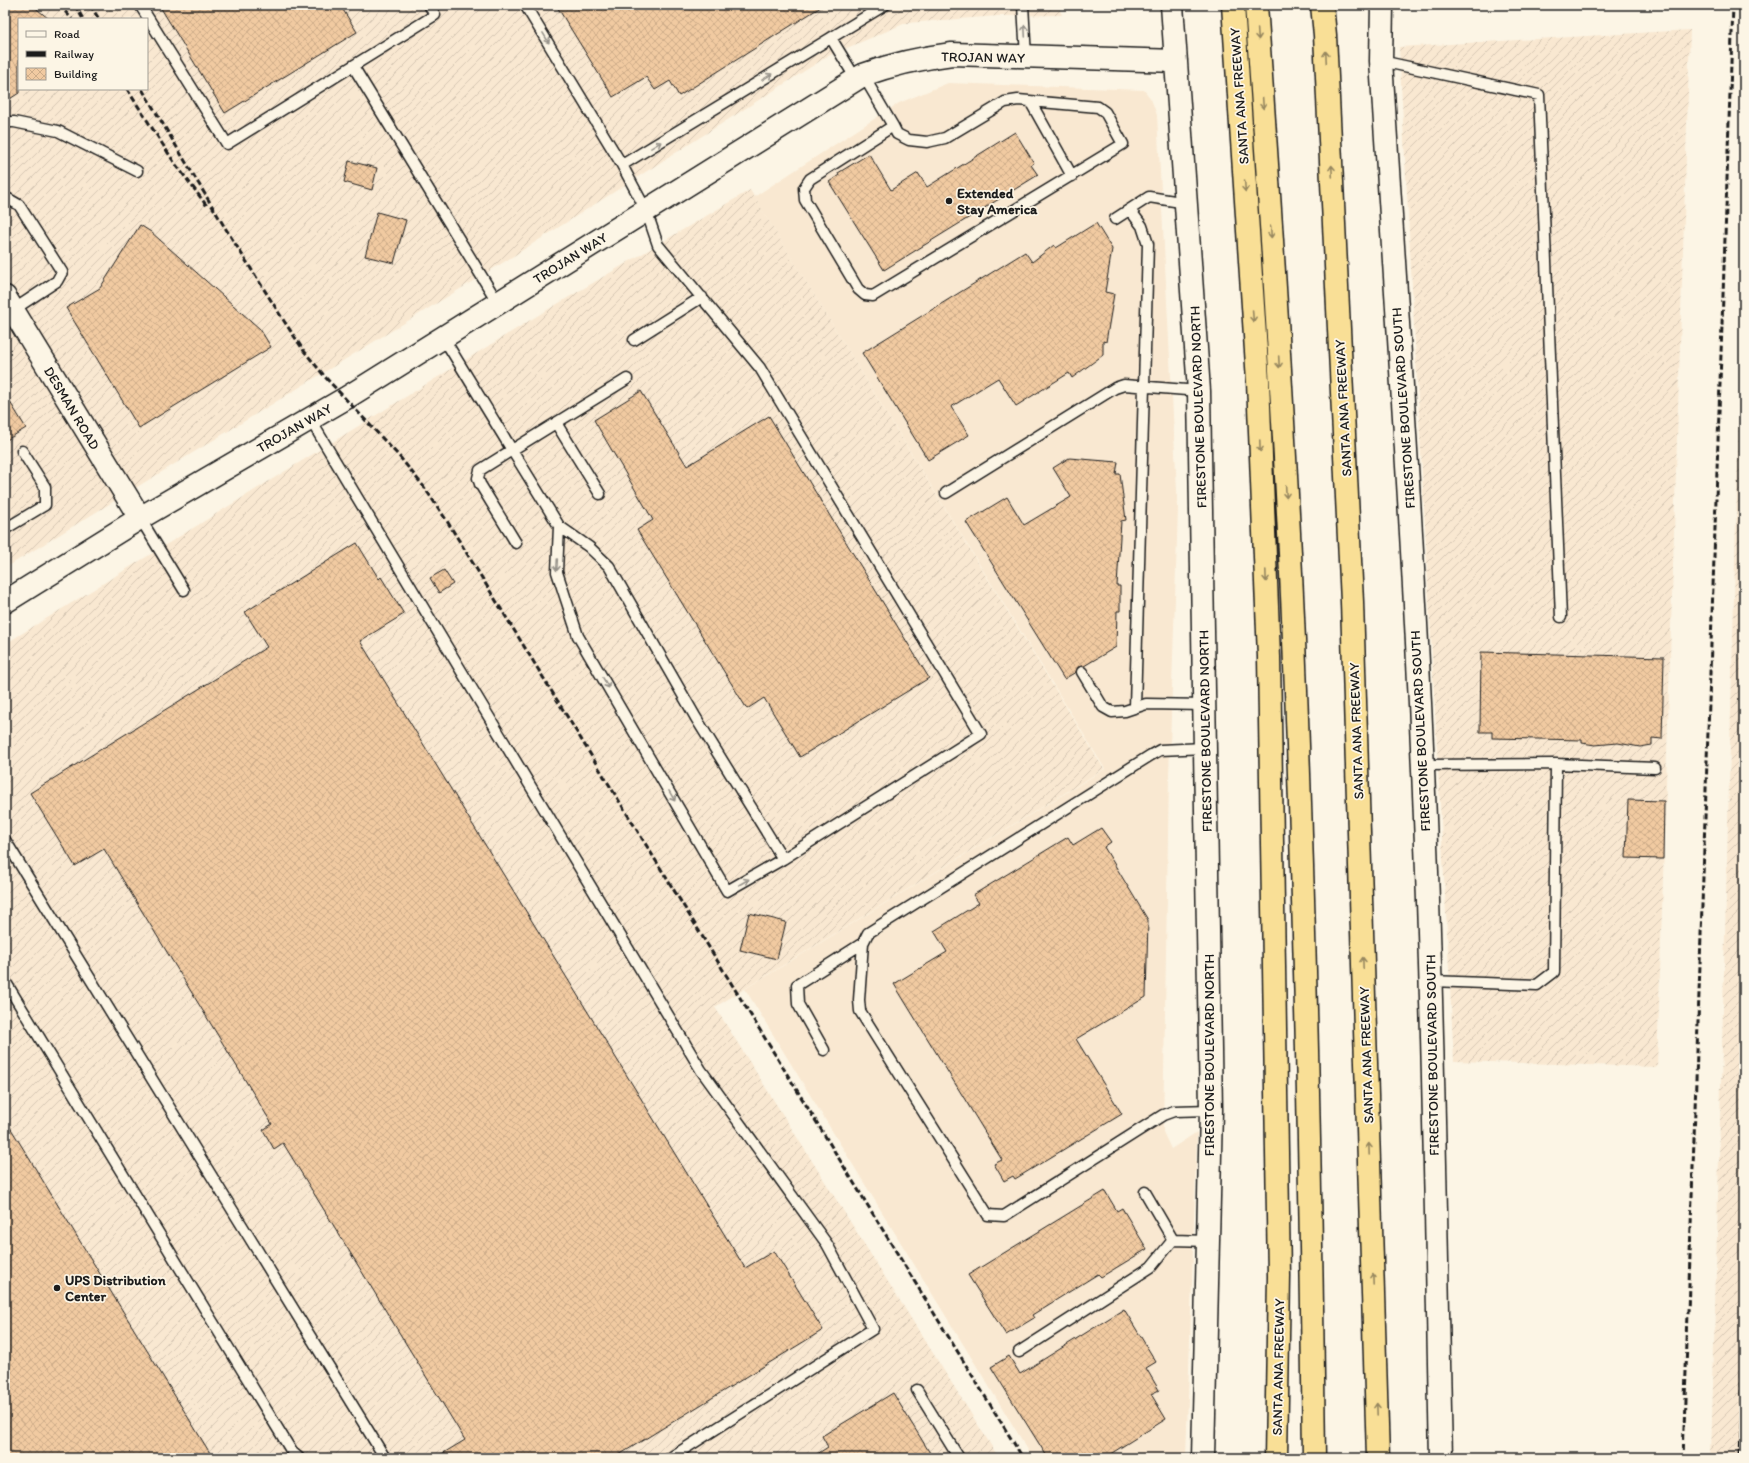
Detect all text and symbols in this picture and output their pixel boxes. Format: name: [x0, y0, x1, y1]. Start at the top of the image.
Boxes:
legend: [18, 18, 148, 90]
one-way arrow: [1021, 25, 1029, 38]
text: Road: [54, 27, 80, 41]
street label: SANTA ANA FREEWAY: [1226, 27, 1253, 165]
one-way arrow: [1255, 27, 1262, 40]
one-way arrow: [542, 32, 550, 44]
text: Railway: [54, 47, 94, 61]
street label: TROJAN WAY: [941, 48, 1025, 67]
one-way arrow: [1322, 51, 1330, 64]
text: Building: [54, 67, 98, 81]
one-way arrow: [761, 73, 773, 81]
one-way arrow: [1259, 96, 1266, 109]
one-way arrow: [650, 140, 662, 148]
one-way arrow: [1328, 165, 1335, 178]
one-way arrow: [1241, 179, 1248, 192]
place label: Extended Stay America: [957, 185, 1038, 218]
marker: Extended Stay America: [944, 196, 954, 206]
one-way arrow: [1268, 225, 1275, 238]
street label: TROJAN WAY: [530, 229, 610, 288]
street label: FIRESTONE BOULEVARD NORTH: [1186, 306, 1211, 508]
street label: FIRESTONE BOULEVARD SOUTH: [1388, 307, 1419, 509]
one-way arrow: [1250, 309, 1257, 322]
street label: SANTA ANA FREEWAY: [1331, 339, 1356, 477]
one-way arrow: [1275, 355, 1282, 368]
street label: DESMAN ROAD: [40, 363, 103, 453]
street label: TROJAN WAY: [254, 400, 335, 457]
one-way arrow: [1257, 439, 1264, 452]
one-way arrow: [1282, 485, 1290, 498]
one-way arrow: [553, 558, 561, 571]
one-way arrow: [1262, 569, 1269, 582]
street label: FIRESTONE BOULEVARD NORTH: [1195, 630, 1216, 832]
street label: FIRESTONE BOULEVARD SOUTH: [1407, 630, 1434, 832]
street label: SANTA ANA FREEWAY: [1346, 662, 1367, 800]
one-way arrow: [603, 677, 611, 689]
one-way arrow: [668, 790, 676, 802]
one-way arrow: [738, 877, 750, 885]
street label: FIRESTONE BOULEVARD NORTH: [1201, 954, 1218, 1156]
street label: FIRESTONE BOULEVARD SOUTH: [1422, 954, 1443, 1156]
one-way arrow: [1359, 957, 1367, 970]
street label: SANTA ANA FREEWAY: [1356, 986, 1377, 1124]
one-way arrow: [1365, 1143, 1373, 1156]
place label: UPS Distribution Center: [65, 1272, 166, 1305]
one-way arrow: [1369, 1273, 1377, 1286]
marker: UPS Distribution Center: [52, 1283, 62, 1293]
street label: SANTA ANA FREEWAY: [1269, 1298, 1288, 1436]
one-way arrow: [1373, 1403, 1381, 1416]

